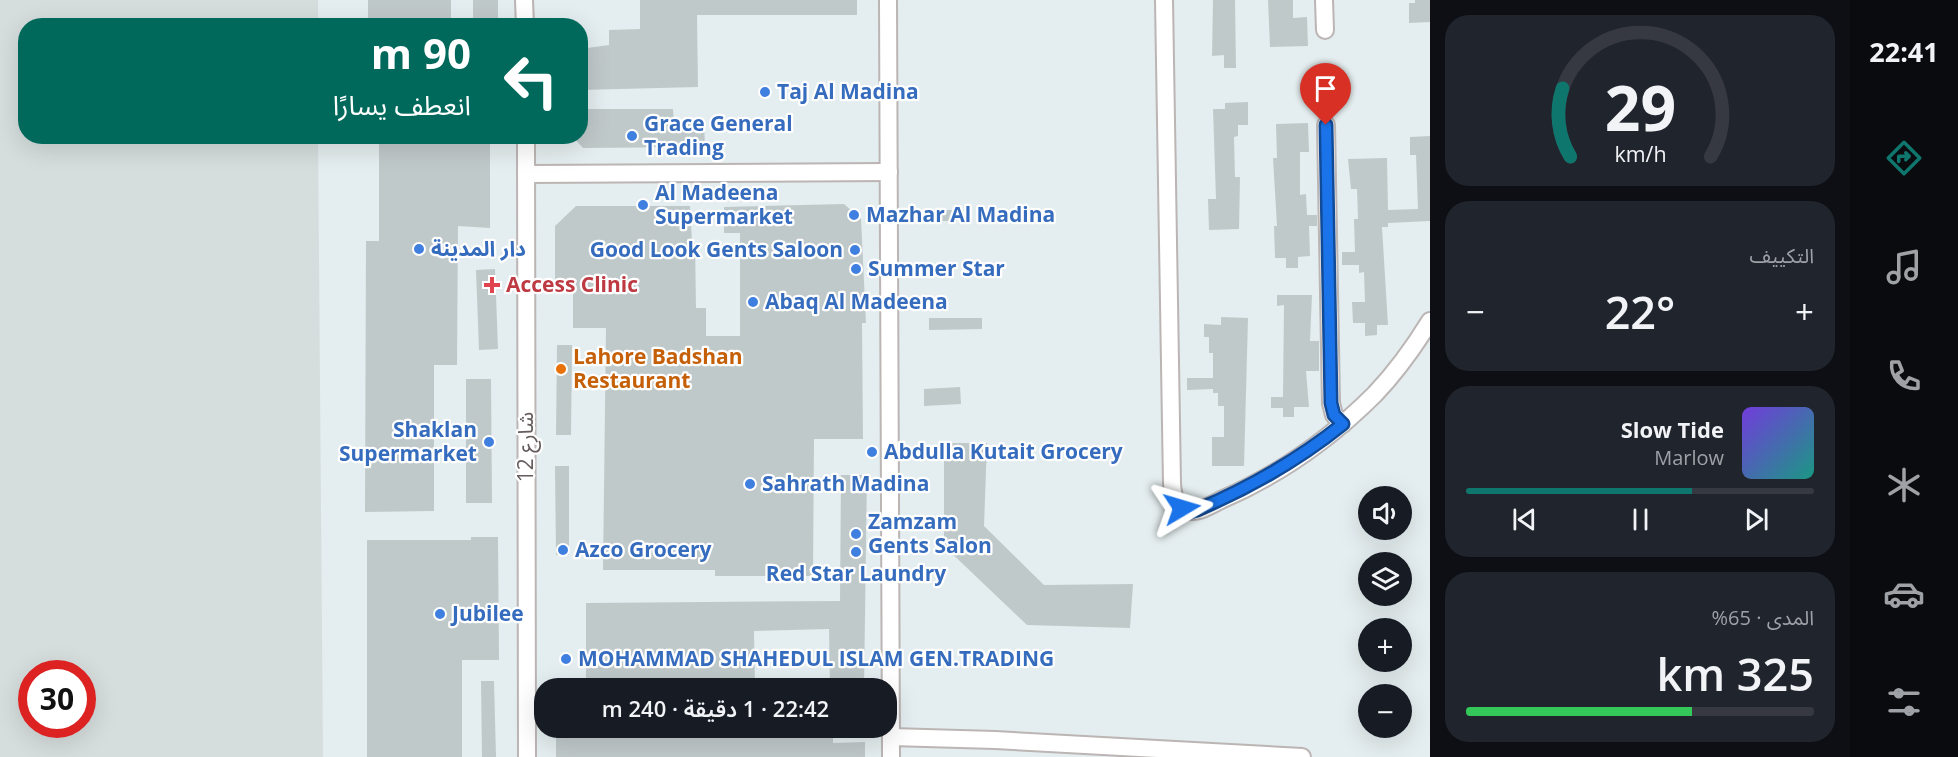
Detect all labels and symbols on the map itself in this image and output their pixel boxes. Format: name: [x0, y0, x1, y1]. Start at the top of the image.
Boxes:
pin: [1300, 63, 1351, 125]
place label: Taj Al Madina: [777, 77, 919, 105]
marker: Taj Al Madina: [758, 85, 772, 99]
place label: Grace General Trading: [644, 109, 793, 161]
marker: Grace General Trading: [625, 129, 639, 143]
place label: Al Madeena Supermarket: [655, 178, 793, 230]
marker: Al Madeena Supermarket: [636, 198, 650, 212]
place label: Mazhar Al Madina: [866, 200, 1055, 228]
marker: Mazhar Al Madina: [847, 208, 861, 222]
place label: دار المدينة: [431, 234, 526, 262]
place label: Good Look Gents Saloon: [590, 235, 843, 263]
marker: دار المدينة: [412, 242, 426, 256]
marker: Good Look Gents Saloon: [848, 243, 862, 257]
place label: Summer Star: [868, 254, 1005, 282]
marker: Summer Star: [849, 262, 863, 276]
place label: Access Clinic: [506, 270, 638, 298]
marker: Access Clinic: [483, 276, 501, 294]
place label: Abaq Al Madeena: [765, 287, 948, 315]
marker: Abaq Al Madeena: [746, 295, 760, 309]
place label: Lahore Badshan Restaurant: [573, 342, 743, 394]
marker: Lahore Badshan Restaurant: [554, 362, 568, 376]
street label: شارع 12: [511, 412, 541, 482]
place label: Shaklan Supermarket: [339, 415, 477, 467]
marker: Shaklan Supermarket: [482, 435, 496, 449]
place label: Abdulla Kutait Grocery: [884, 437, 1123, 465]
marker: Abdulla Kutait Grocery: [865, 445, 879, 459]
place label: Sahrath Madina: [762, 469, 929, 497]
position arrow: [1150, 476, 1214, 540]
marker: Sahrath Madina: [743, 477, 757, 491]
place label: Zamzam Gents Salon: [868, 507, 992, 559]
marker: Zamzam Gents Salon: [849, 527, 863, 541]
place label: Azco Grocery: [575, 535, 711, 563]
marker: Azco Grocery: [556, 543, 570, 557]
marker: Red Star Laundry: [849, 545, 863, 559]
place label: Red Star Laundry: [766, 559, 946, 587]
place label: Jubilee: [450, 599, 524, 627]
marker: Jubilee: [433, 607, 447, 621]
place label: MOHAMMAD SHAHEDUL ISLAM GEN.TRADING: [578, 644, 1054, 672]
marker: MOHAMMAD SHAHEDUL ISLAM GEN.TRADING: [559, 652, 573, 666]
speed limit sign: 30: [18, 660, 96, 738]

